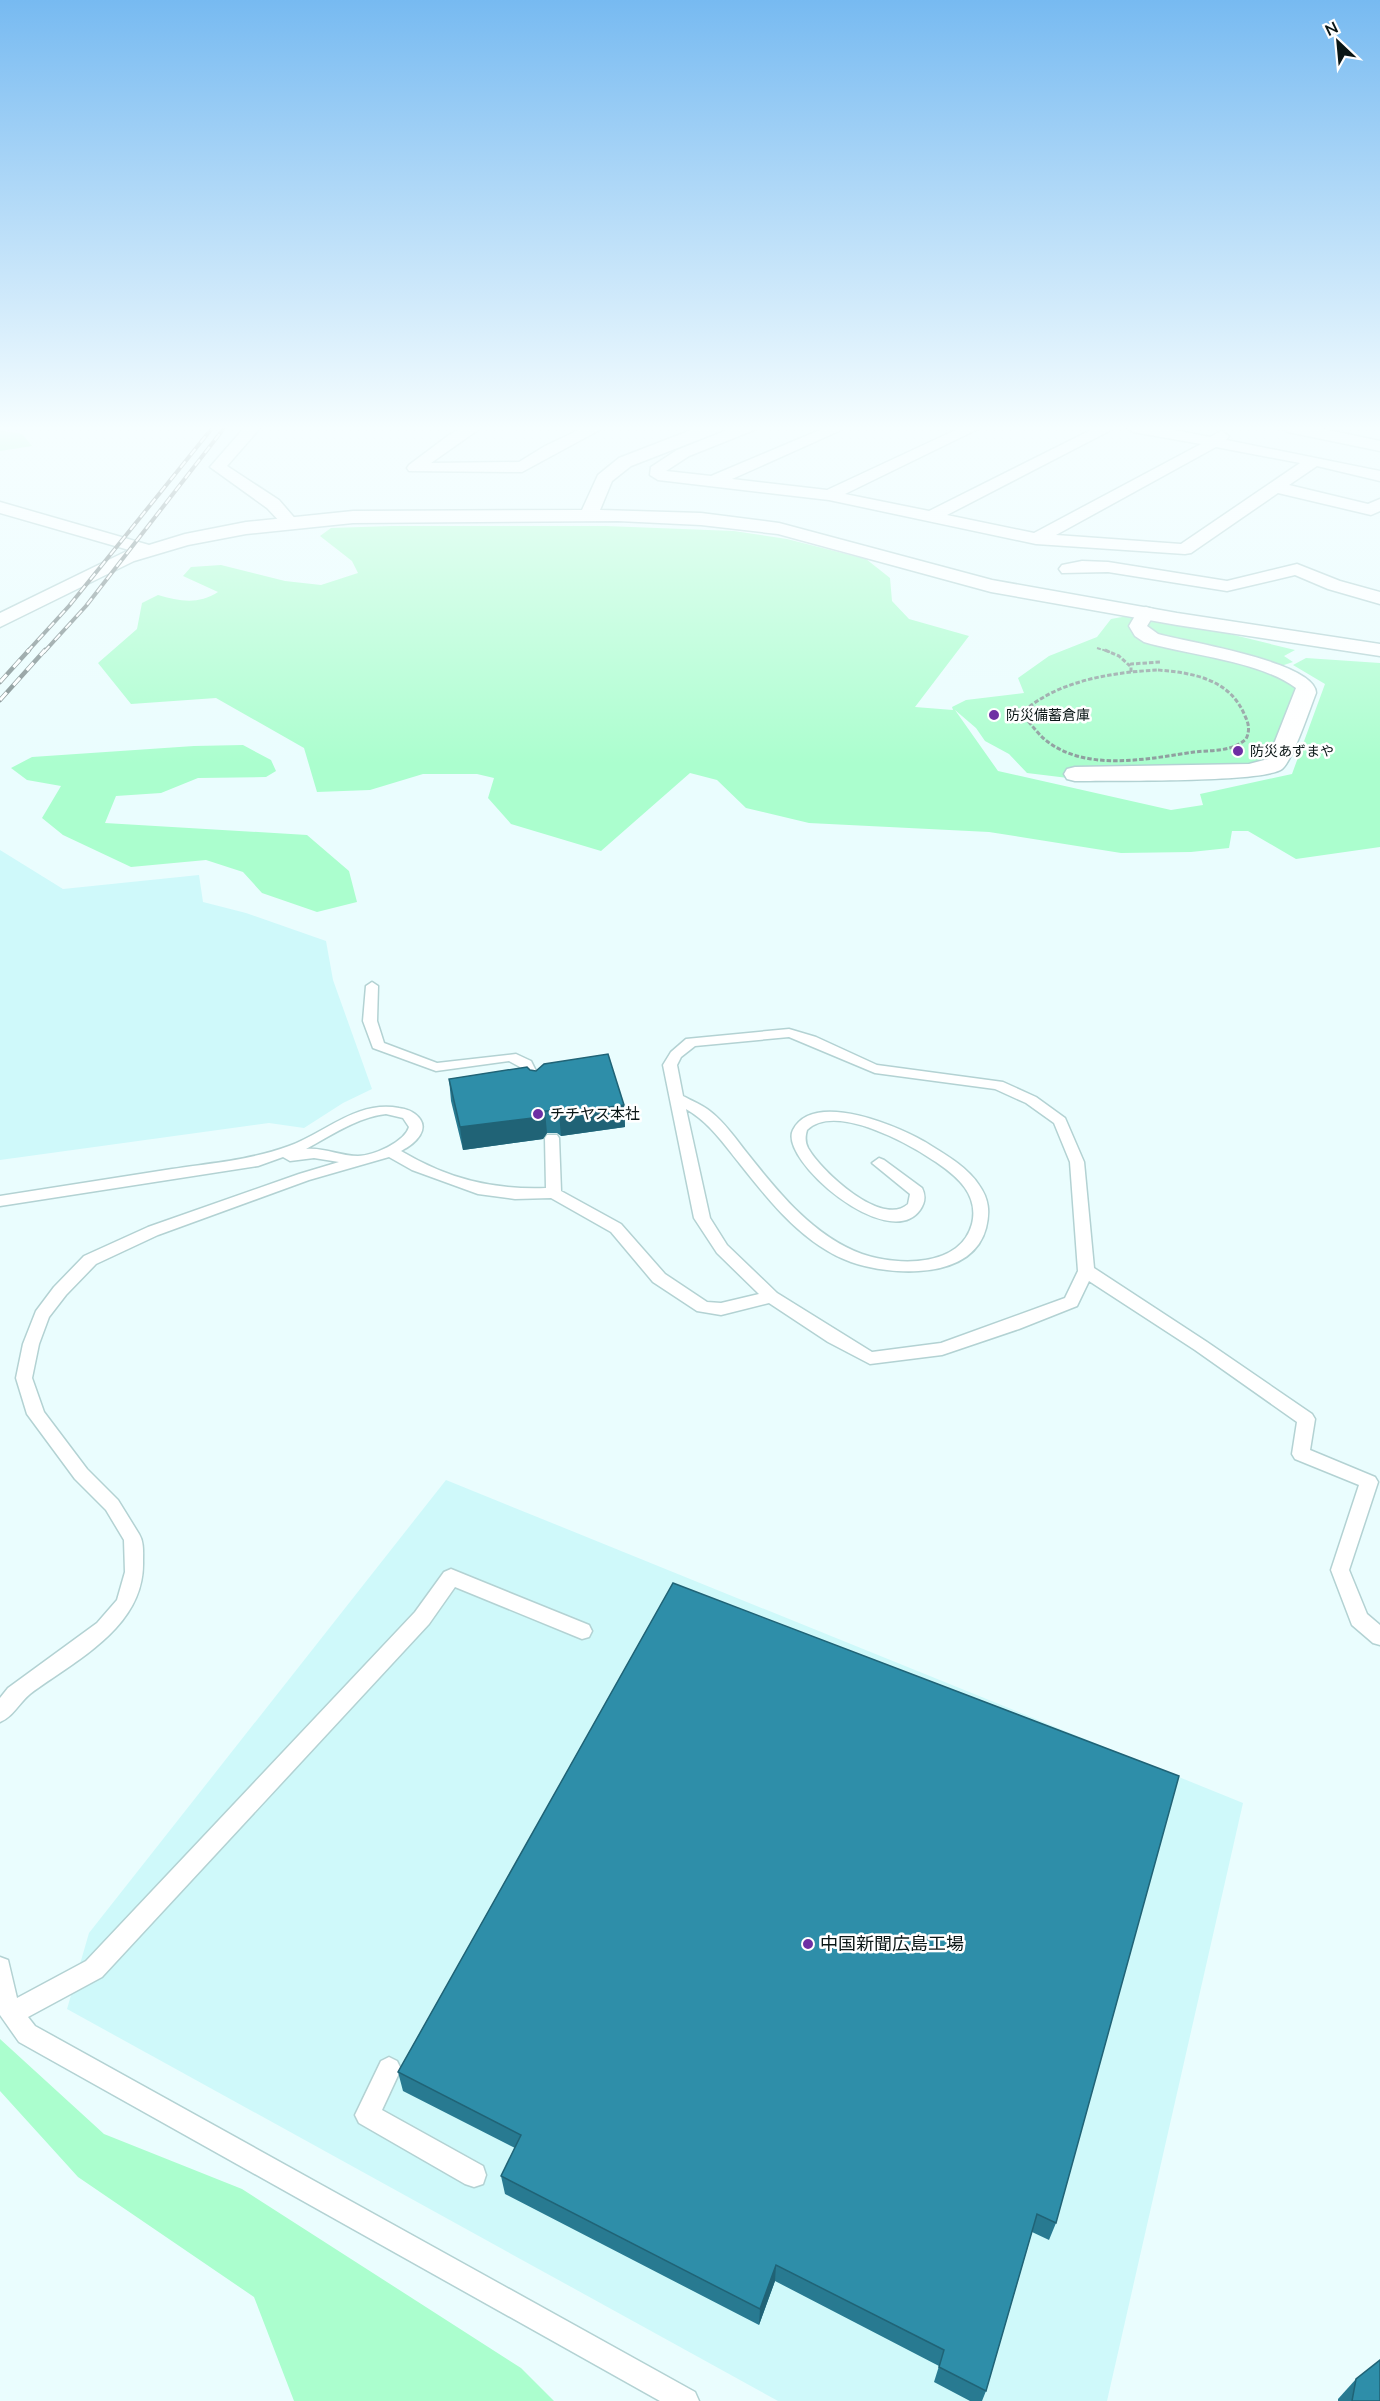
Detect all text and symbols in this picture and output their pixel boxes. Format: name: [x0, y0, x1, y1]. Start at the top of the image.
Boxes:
north arrow: [1308, 12, 1368, 72]
text: N: [1322, 17, 1341, 40]
place label: 防災備蓄倉庫: [1006, 706, 1090, 724]
marker: 防災備蓄倉庫: [987, 708, 1001, 722]
place label: 防災あずまや: [1250, 742, 1334, 760]
marker: 防災あずまや: [1231, 744, 1245, 758]
place label: チチヤス本社: [550, 1104, 640, 1123]
marker: チチヤス本社: [531, 1107, 545, 1121]
place label: 中国新聞広島工場: [820, 1932, 964, 1955]
marker: 中国新聞広島工場: [801, 1937, 815, 1951]

